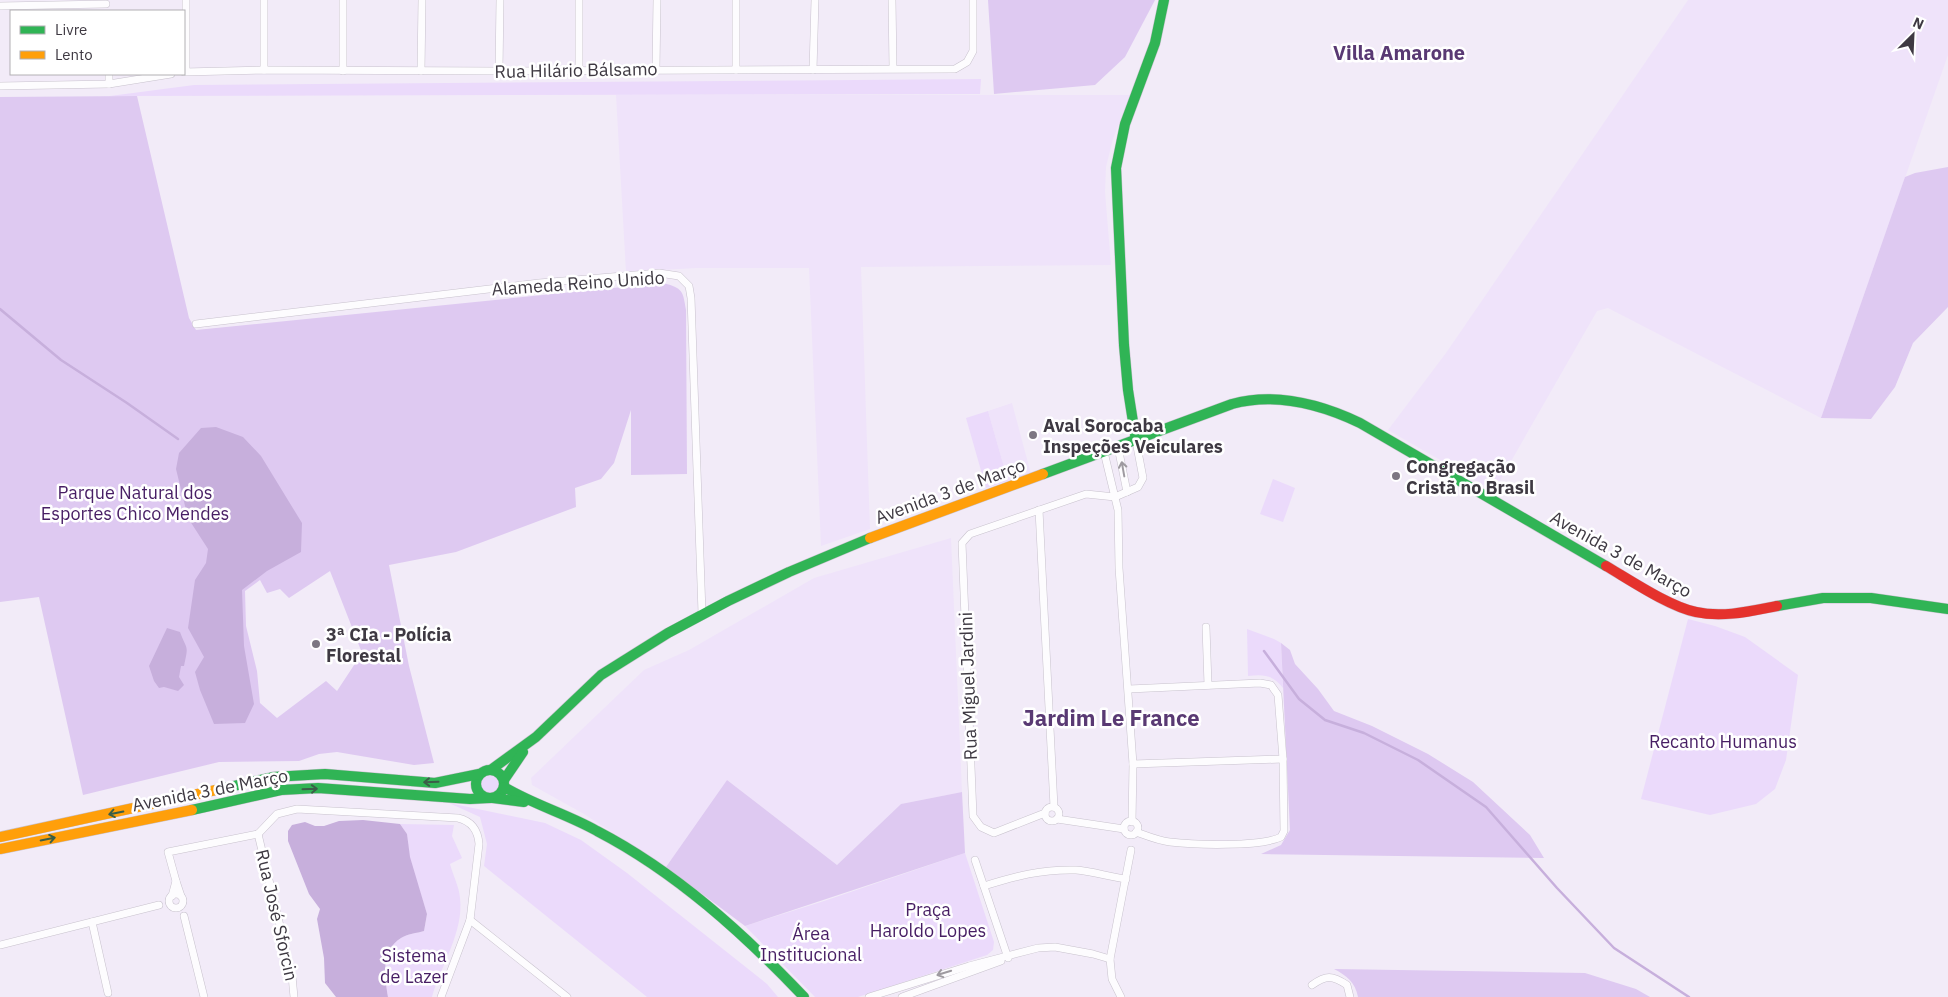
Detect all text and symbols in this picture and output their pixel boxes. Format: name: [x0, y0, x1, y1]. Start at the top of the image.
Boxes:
legend: [10, 10, 185, 75]
north arrow: [1888, 10, 1938, 60]
text: N: [1910, 13, 1927, 33]
text: Livre: [55, 20, 87, 39]
district label: Villa Amarone: [1333, 39, 1465, 66]
text: Lento: [55, 45, 93, 64]
street label: Rua Hilário Bálsamo: [494, 57, 658, 83]
street label: Alameda Reino Unido: [491, 265, 665, 301]
place label: Aval Sorocaba Inspeções Veiculares: [1043, 414, 1223, 458]
marker: Aval Sorocaba Inspeções Veiculares: [1027, 429, 1039, 441]
street label: Avenida 3 de Março: [872, 453, 1028, 529]
place label: Congregação Cristã no Brasil: [1406, 455, 1535, 499]
one-way arrow: [1117, 462, 1127, 478]
marker: Congregação Cristã no Brasil: [1390, 470, 1402, 482]
park label: Parque Natural dos Esportes Chico Mendes: [41, 481, 229, 525]
street label: Avenida 3 de Março: [1546, 506, 1696, 602]
street label: Rua Miguel Jardini: [954, 611, 982, 761]
place label: 3ª CIa - Polícia Florestal: [326, 623, 452, 667]
marker: 3ª CIa - Polícia Florestal: [310, 638, 322, 650]
district label: Jardim Le France: [1022, 703, 1200, 732]
park label: Recanto Humanus: [1649, 730, 1797, 753]
street label: Avenida 3 de Março: [130, 764, 290, 816]
one-way arrow: [424, 778, 440, 787]
one-way arrow: [302, 784, 318, 793]
one-way arrow: [108, 809, 124, 818]
one-way arrow: [39, 834, 55, 843]
street label: Rua José Sforcin: [251, 847, 303, 983]
park label: Praça Haroldo Lopes: [870, 898, 986, 942]
park label: Área Institucional: [760, 922, 862, 966]
park label: Sistema de Lazer: [380, 944, 448, 988]
one-way arrow: [936, 969, 952, 979]

